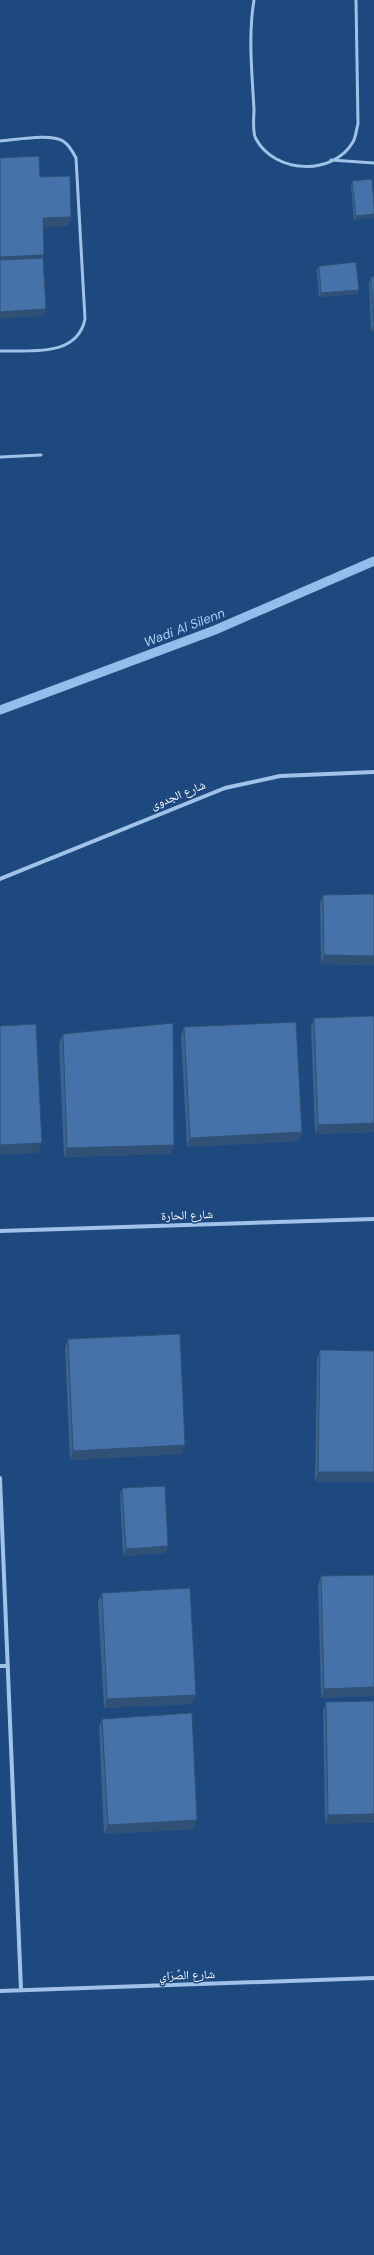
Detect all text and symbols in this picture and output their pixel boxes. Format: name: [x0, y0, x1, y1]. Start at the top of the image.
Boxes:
water label: Wadi Al Silenn: [141, 604, 227, 651]
street label: شارع الجدوى: [148, 777, 208, 813]
street label: شارع الحارة: [161, 1206, 213, 1224]
street label: شارع الصِّرَاي: [159, 1966, 215, 1986]

